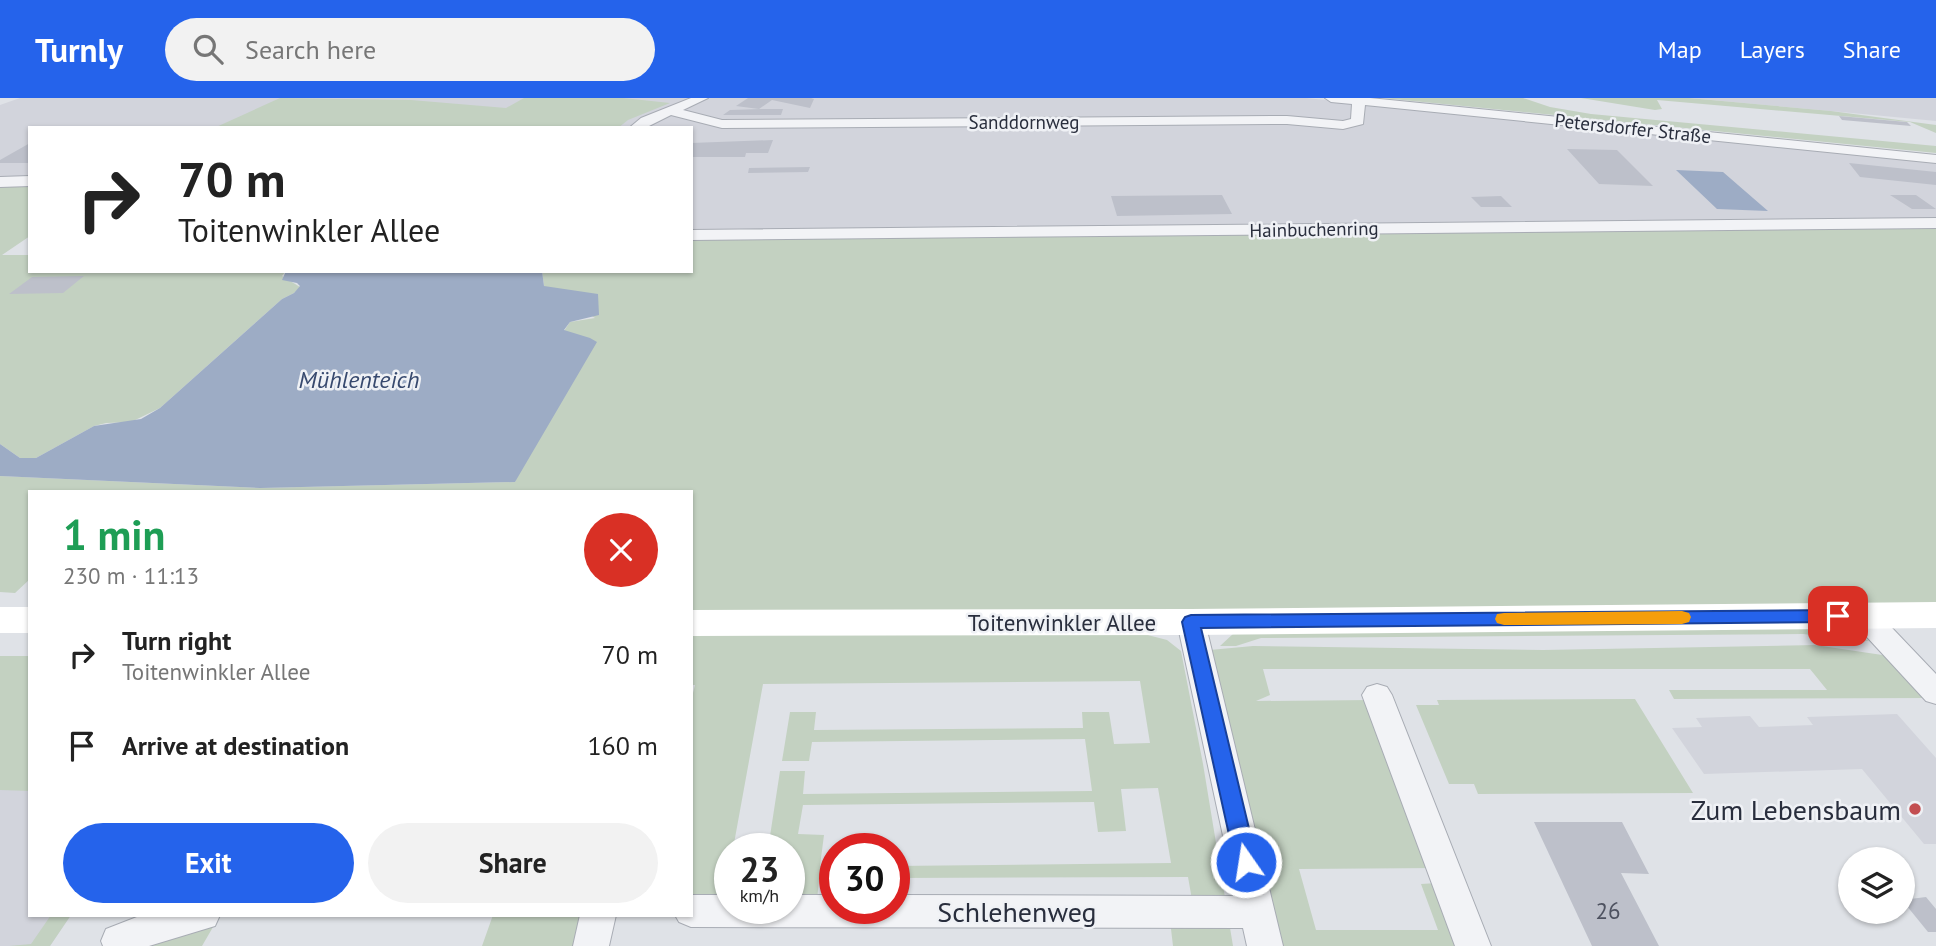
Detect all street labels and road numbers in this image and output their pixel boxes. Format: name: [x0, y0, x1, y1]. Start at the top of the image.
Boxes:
street label: Petersdorfer Straße: [1554, 108, 1712, 148]
street label: Sanddornweg: [969, 110, 1079, 134]
street label: Hainbuchenring: [1249, 216, 1379, 242]
street label: Toitenwinkler Allee: [968, 608, 1156, 637]
street label: Schlehenweg: [937, 893, 1097, 930]

